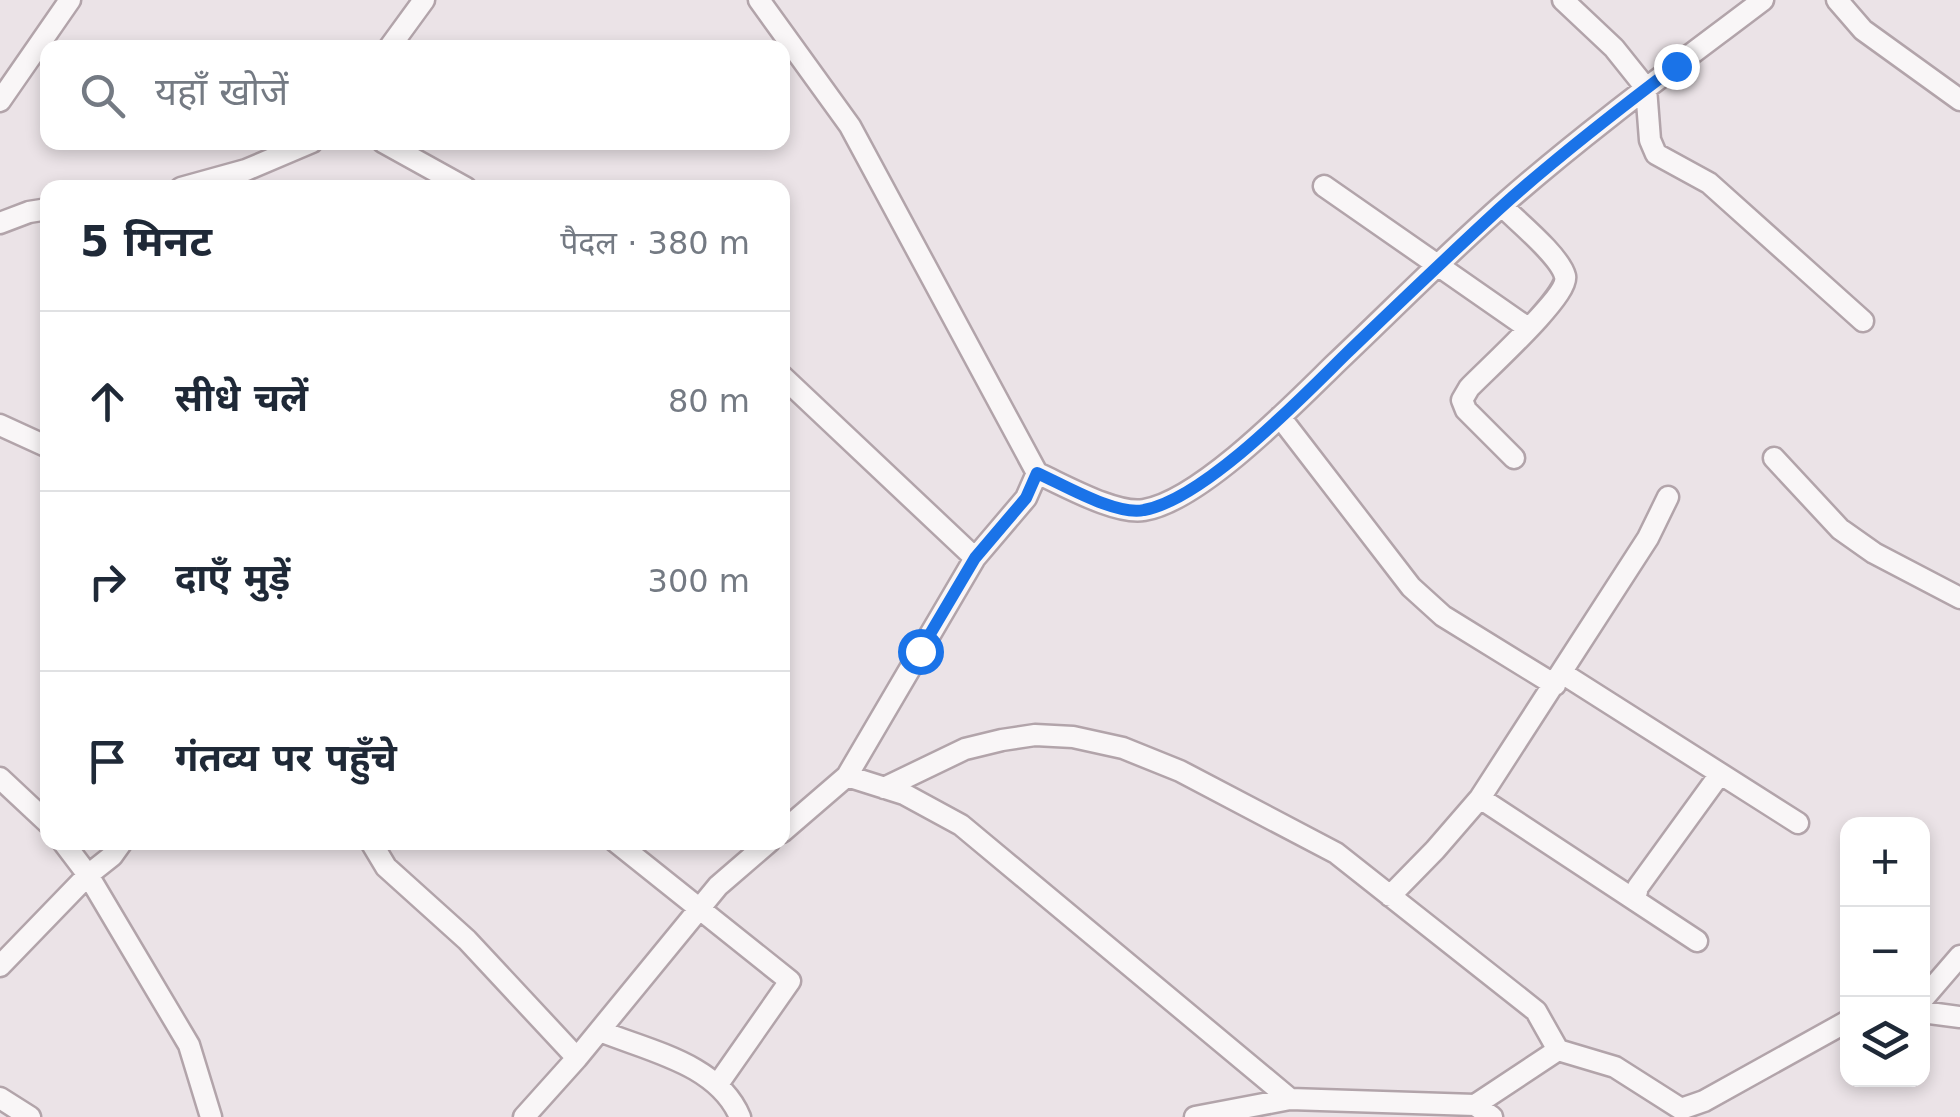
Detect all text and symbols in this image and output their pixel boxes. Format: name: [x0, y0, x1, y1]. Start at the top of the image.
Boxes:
search box: [40, 40, 790, 150]
route end: [1654, 44, 1700, 90]
icon: search: [75, 68, 130, 123]
text: यहाँ खोजें: [155, 70, 288, 114]
text: 5 मिनट: [80, 217, 212, 266]
text: पैदल · 380 m: [560, 224, 750, 262]
icon: ahead: [80, 374, 135, 429]
text: सीधे चलें: [175, 376, 308, 420]
text: 80 m: [668, 382, 750, 420]
icon: right: [80, 554, 135, 609]
text: दाएँ मुड़ें: [175, 556, 290, 600]
text: 300 m: [648, 562, 750, 600]
route start: [898, 629, 944, 675]
icon: arrive: [80, 734, 135, 789]
text: गंतव्य पर पहुँचे: [175, 736, 397, 780]
map controls: [1840, 817, 1930, 1087]
button: +: [1840, 817, 1930, 907]
button: −: [1840, 907, 1930, 997]
button: layers: [1840, 997, 1930, 1087]

